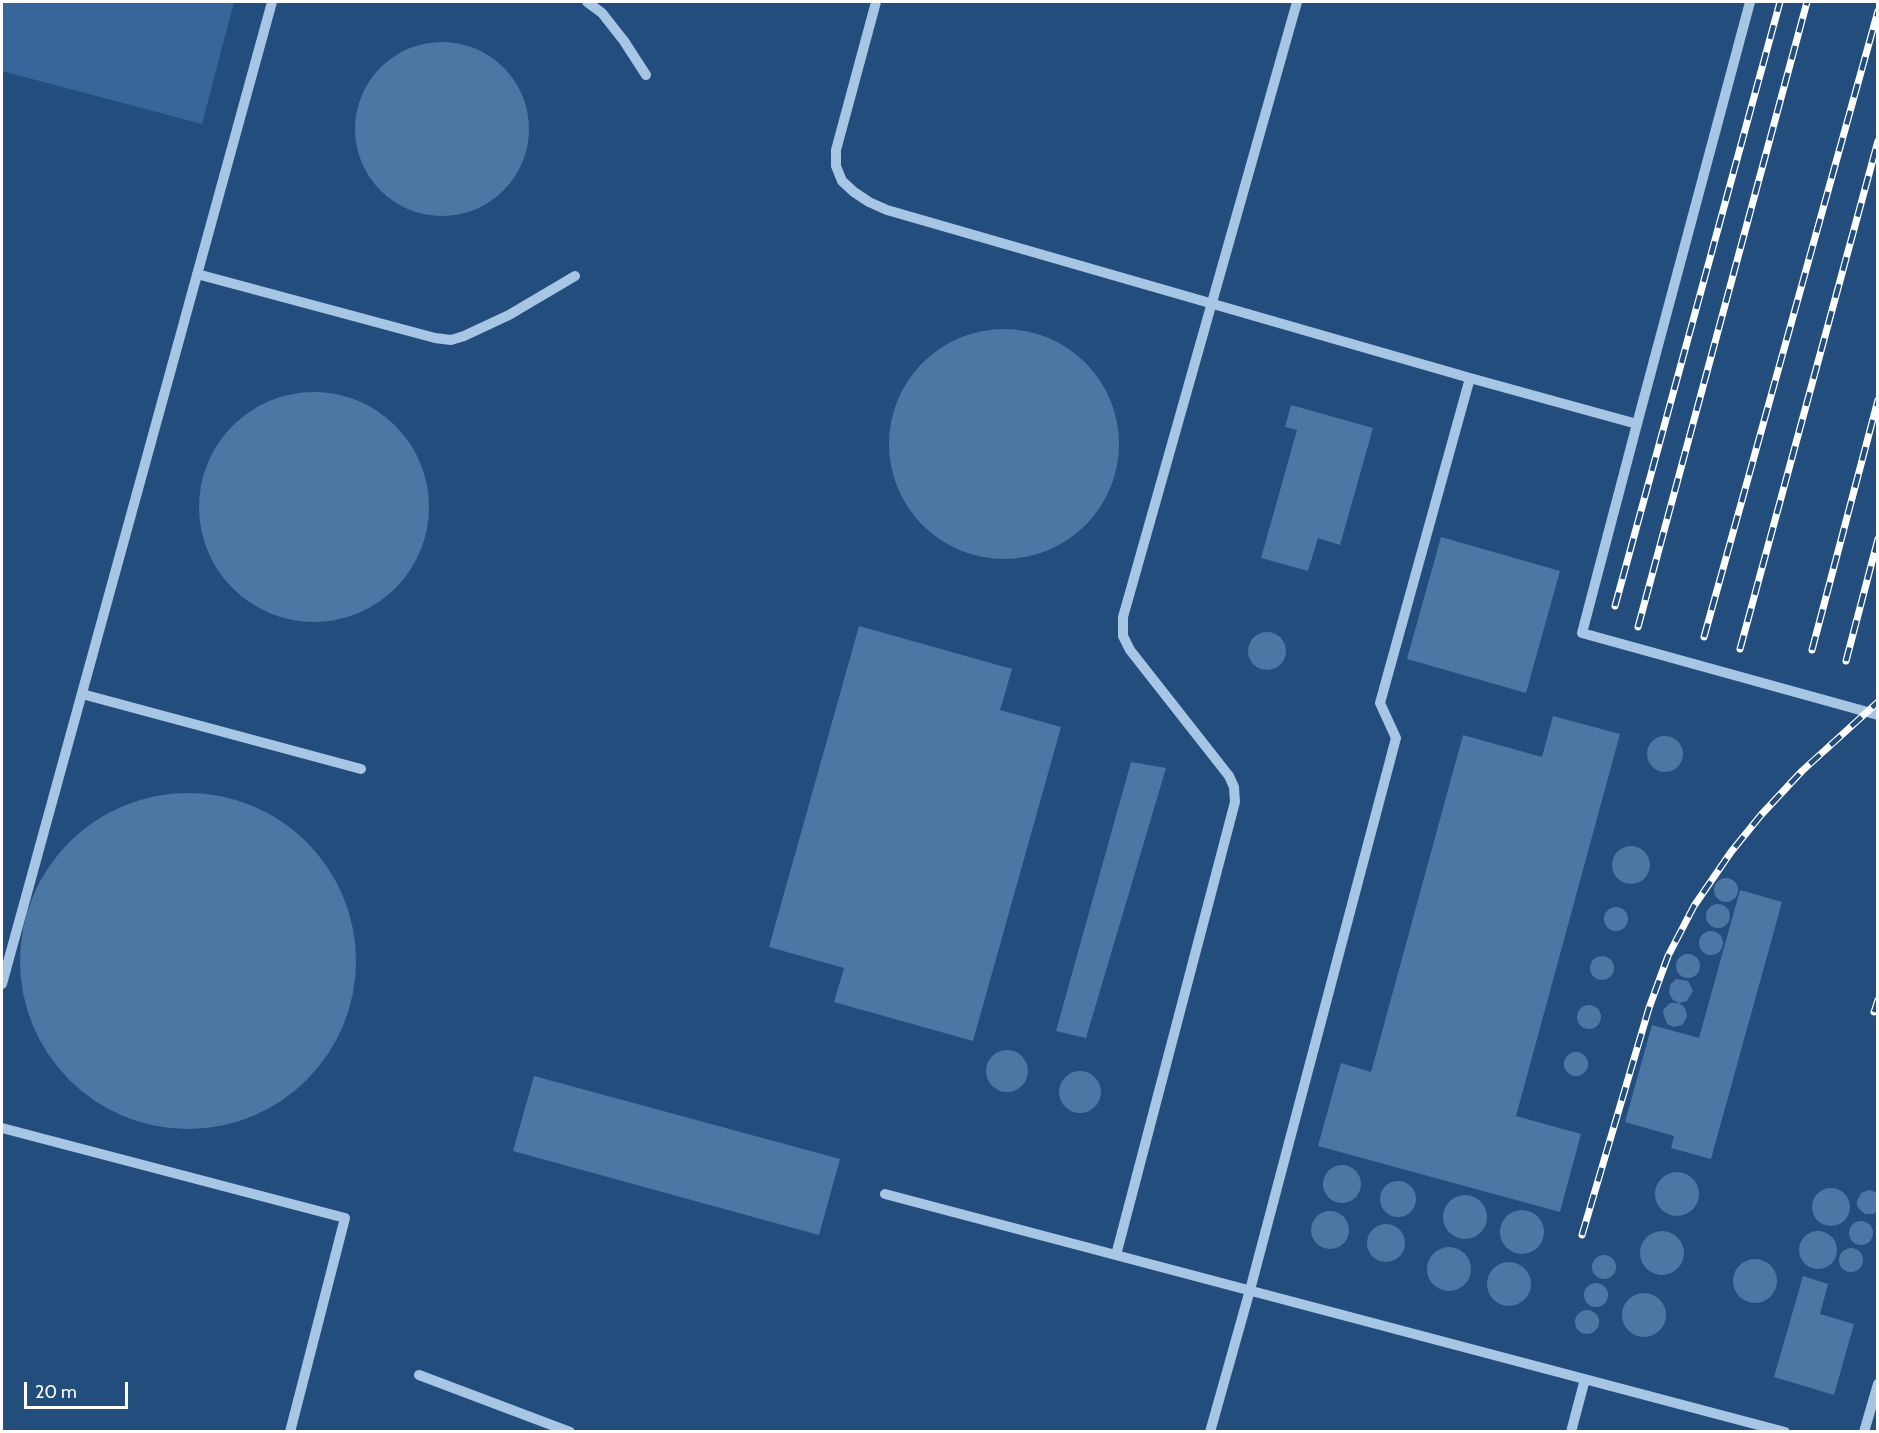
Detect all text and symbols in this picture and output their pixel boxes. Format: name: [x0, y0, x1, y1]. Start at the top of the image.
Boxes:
scale bar: [27, 1370, 130, 1408]
text: 20 m: [35, 1381, 77, 1403]

